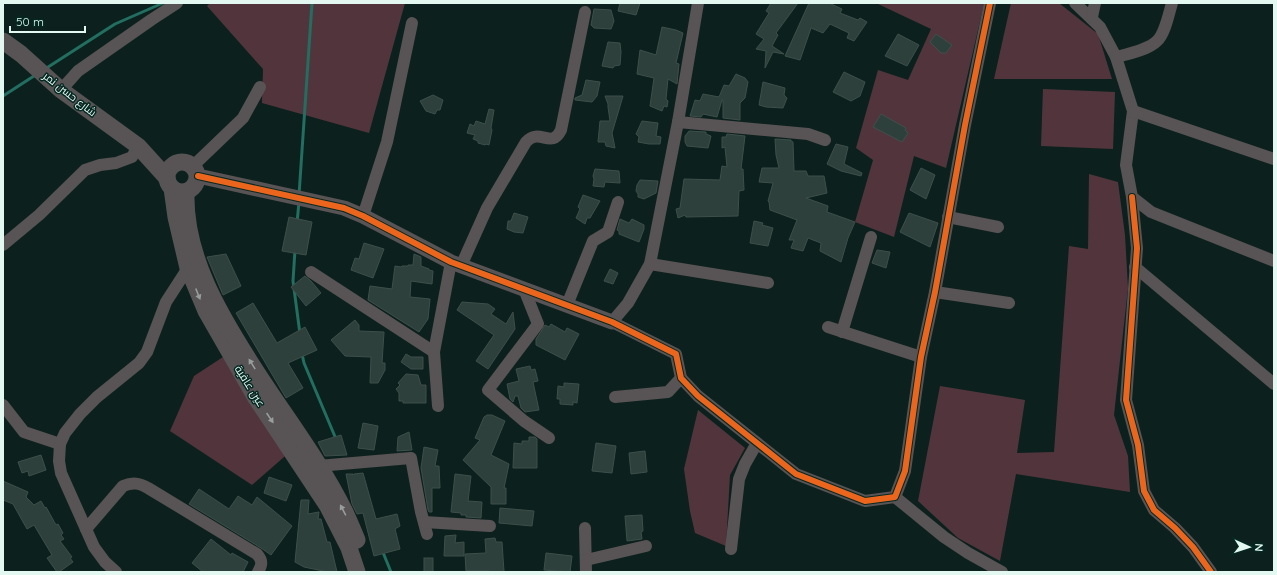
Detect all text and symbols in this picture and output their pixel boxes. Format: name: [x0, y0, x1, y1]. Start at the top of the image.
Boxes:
scale bar: [10, 8, 85, 34]
text: 50 m: [16, 14, 44, 29]
street label: شارع حسن نمر: [39, 68, 100, 120]
one-way arrow: [196, 288, 202, 300]
one-way arrow: [248, 359, 256, 369]
street label: عين عافية: [232, 363, 268, 409]
one-way arrow: [266, 413, 274, 423]
one-way arrow: [340, 504, 347, 516]
north arrow: [1229, 527, 1269, 567]
text: N: [1252, 543, 1266, 552]

